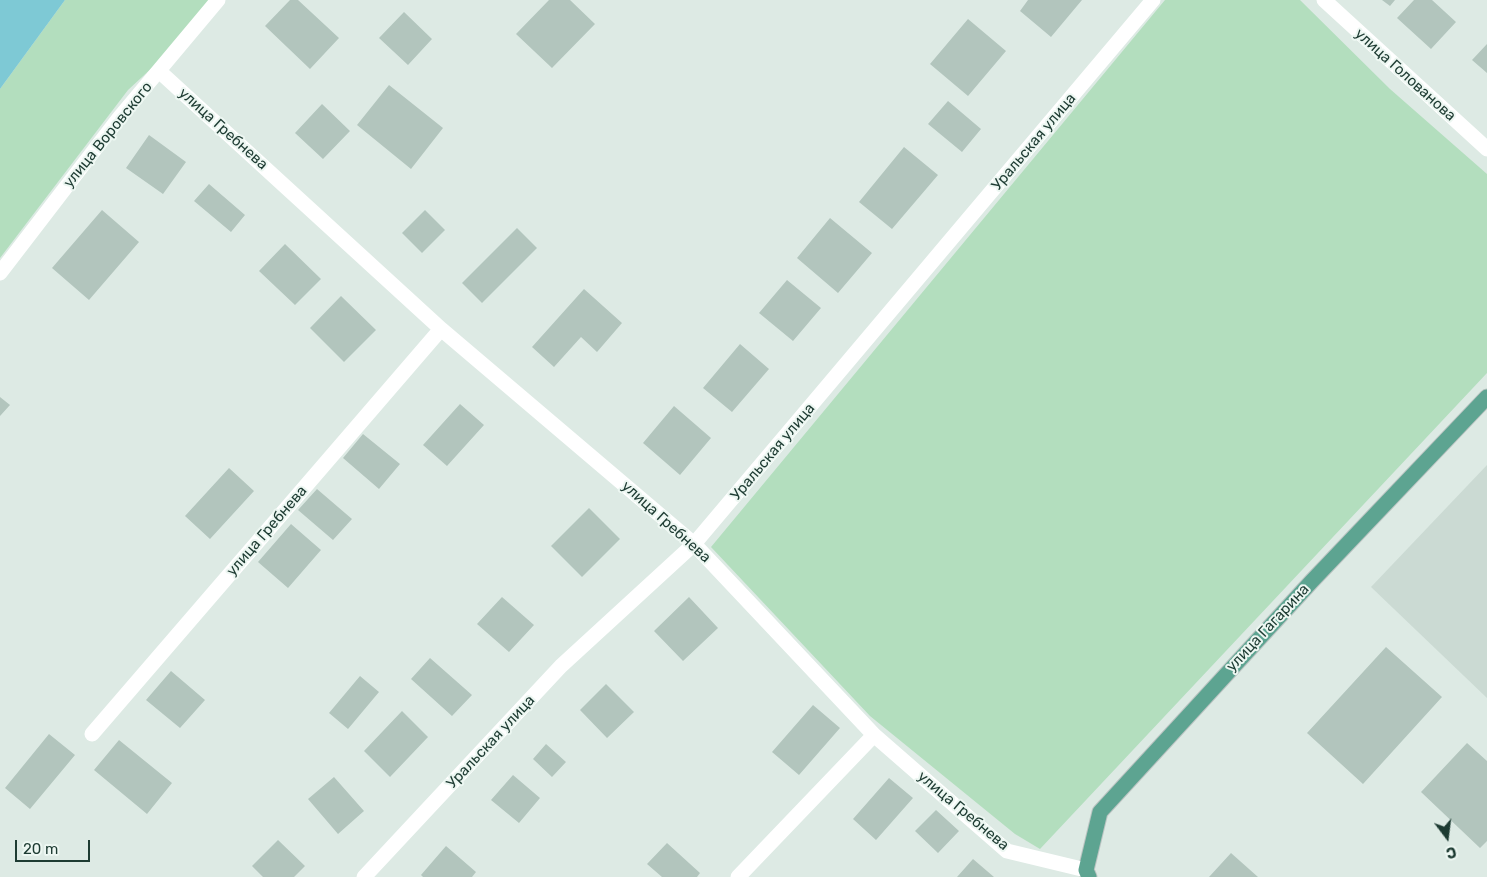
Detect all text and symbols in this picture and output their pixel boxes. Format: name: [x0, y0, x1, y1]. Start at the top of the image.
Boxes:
street label: улица Голованова: [1351, 25, 1459, 125]
street label: улица Воровского: [60, 78, 156, 192]
street label: улица Гребнева: [175, 84, 271, 174]
street label: Уральская улица: [988, 90, 1080, 194]
street label: Уральская улица: [727, 400, 819, 504]
street label: улица Гребнева: [618, 477, 714, 567]
street label: улица Гребнева: [223, 482, 311, 580]
street label: улица Гагарина: [1223, 580, 1313, 676]
street label: Уральская улица: [443, 692, 539, 792]
street label: улица Гребнева: [914, 768, 1012, 854]
north arrow: [1422, 812, 1472, 862]
scale bar: [18, 830, 92, 862]
text: 20 m: [23, 840, 58, 858]
text: С: [1444, 842, 1458, 861]

